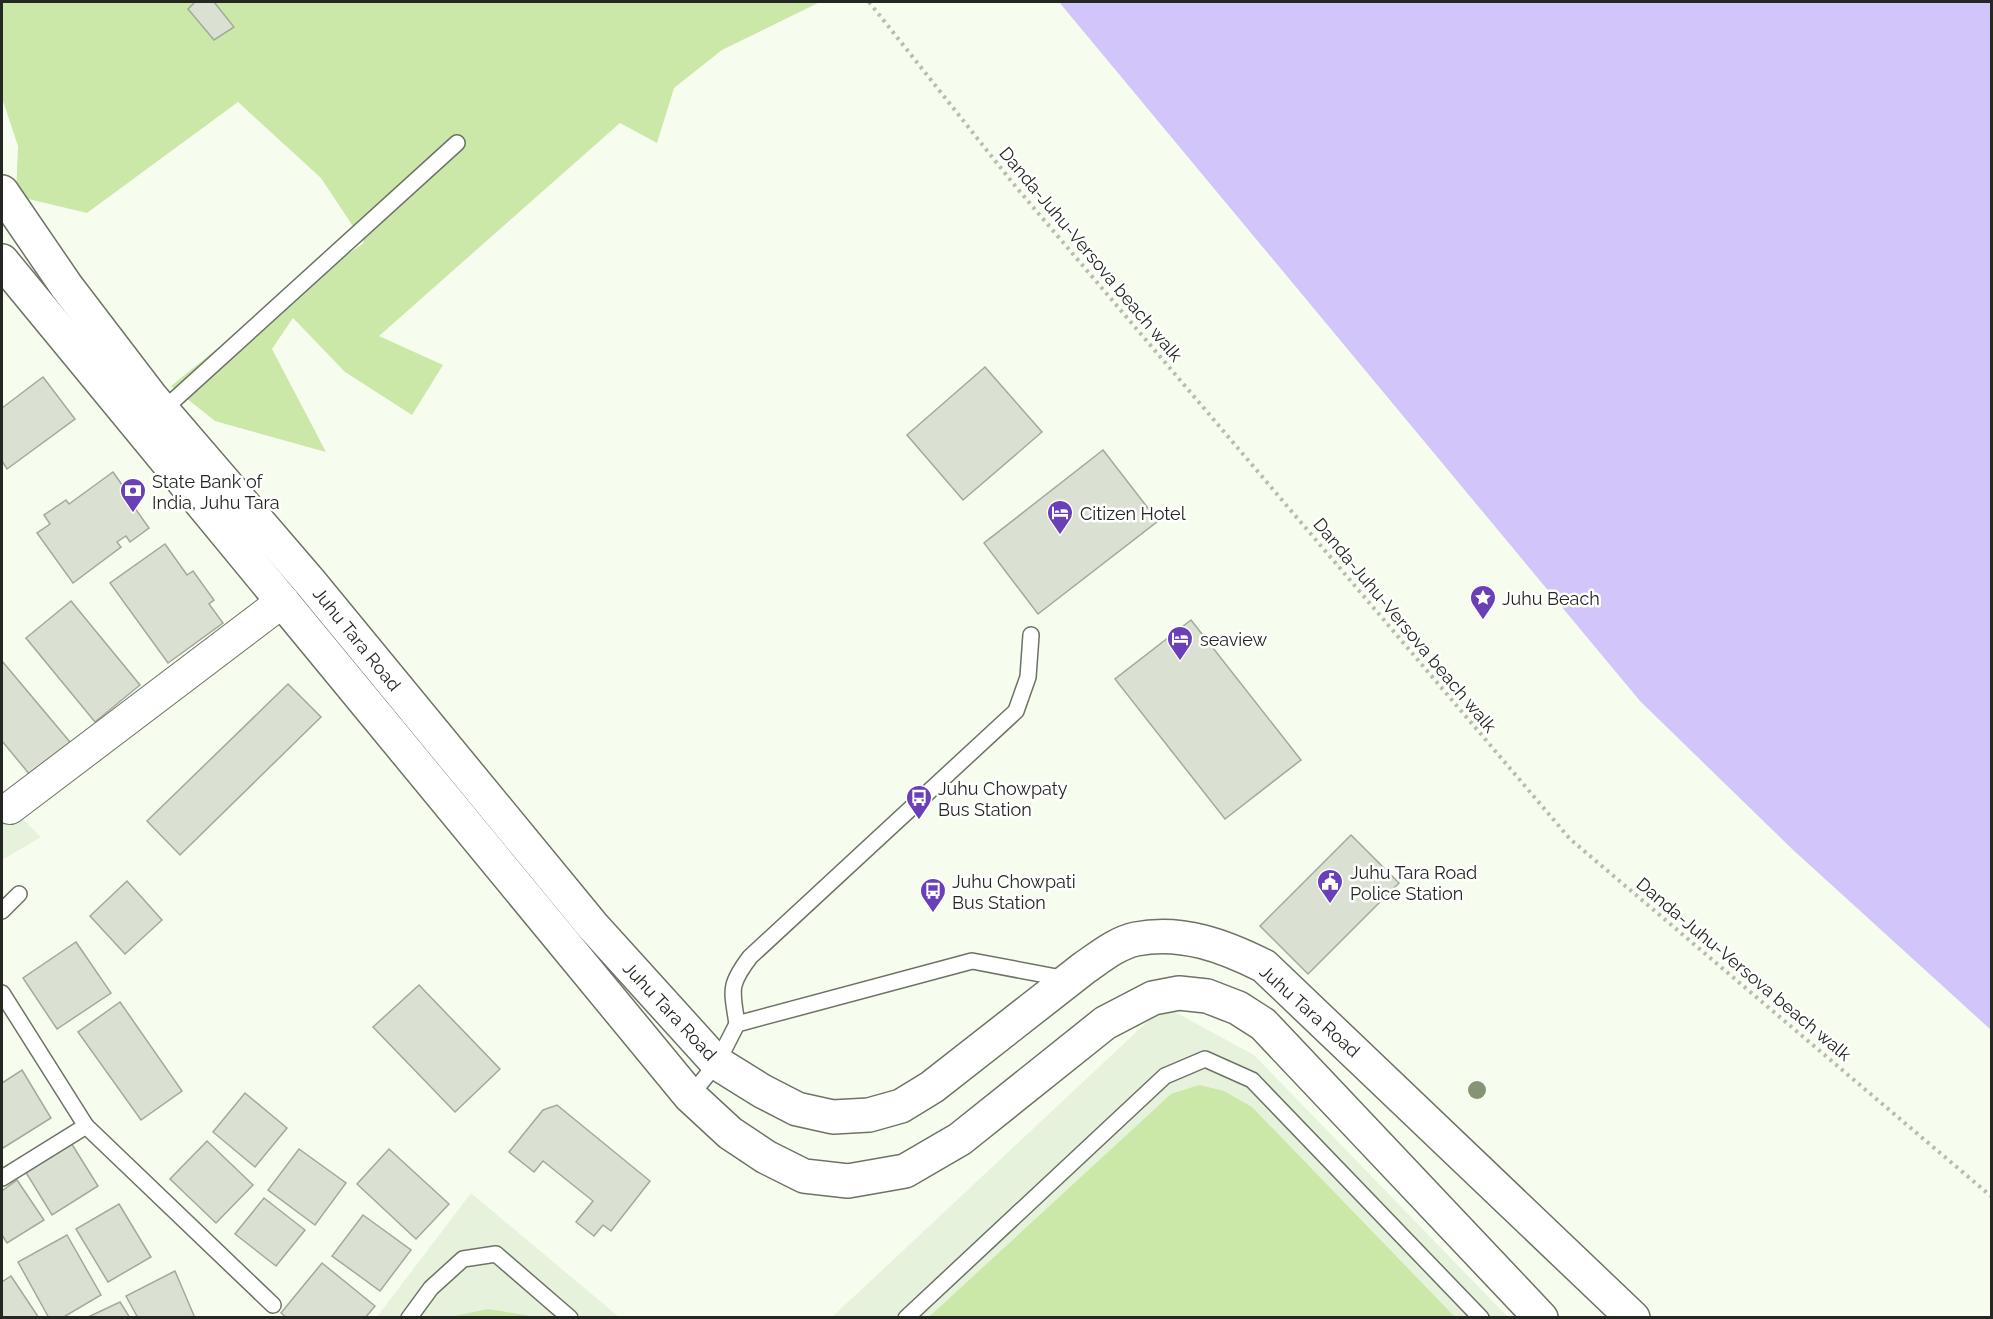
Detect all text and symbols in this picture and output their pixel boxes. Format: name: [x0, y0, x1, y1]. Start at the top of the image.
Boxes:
street label: Danda-Juhu-Versova beach walk: [995, 143, 1187, 366]
place label: State Bank of India, Juhu Tara: [152, 471, 280, 513]
bank icon: State Bank of India, Juhu Tara: [118, 476, 148, 514]
hotel icon: Citizen Hotel: [1045, 498, 1075, 536]
place label: Citizen Hotel: [1080, 503, 1186, 524]
street label: Danda-Juhu-Versova beach walk: [1309, 514, 1501, 737]
street label: Juhu Tara Road: [309, 583, 405, 695]
place icon: Juhu Beach: [1468, 583, 1498, 621]
place label: Juhu Beach: [1502, 588, 1600, 609]
hotel icon: seaview: [1165, 624, 1195, 662]
place label: seaview: [1200, 629, 1268, 650]
place label: Juhu Chowpaty Bus Station: [938, 778, 1068, 820]
bus stop icon: Juhu Chowpaty Bus Station: [904, 783, 934, 821]
place label: Juhu Tara Road Police Station: [1350, 862, 1477, 904]
public building icon: Juhu Tara Road Police Station: [1315, 867, 1345, 905]
place label: Juhu Chowpati Bus Station: [952, 871, 1076, 913]
street label: Danda-Juhu-Versova beach walk: [1633, 873, 1856, 1065]
bus stop icon: Juhu Chowpati Bus Station: [918, 876, 948, 914]
street label: Juhu Tara Road: [619, 957, 721, 1065]
street label: Juhu Tara Road: [1256, 961, 1364, 1061]

